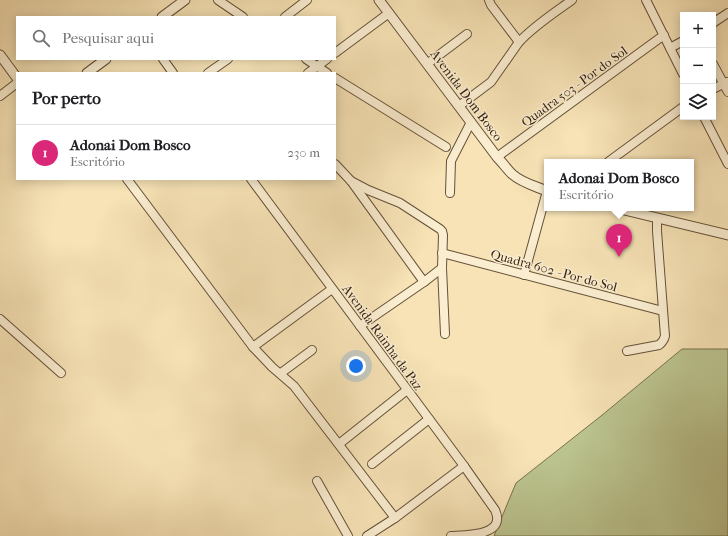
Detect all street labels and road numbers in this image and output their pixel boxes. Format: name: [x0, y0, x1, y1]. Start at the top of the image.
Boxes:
street label: Quadra 503 - Por do Sol: [518, 43, 631, 130]
street label: Avenida Dom Bosco: [427, 46, 506, 144]
street label: Quadra 602 - Por do Sol: [489, 246, 619, 295]
street label: Avenida Rainha da Paz: [339, 281, 426, 393]

